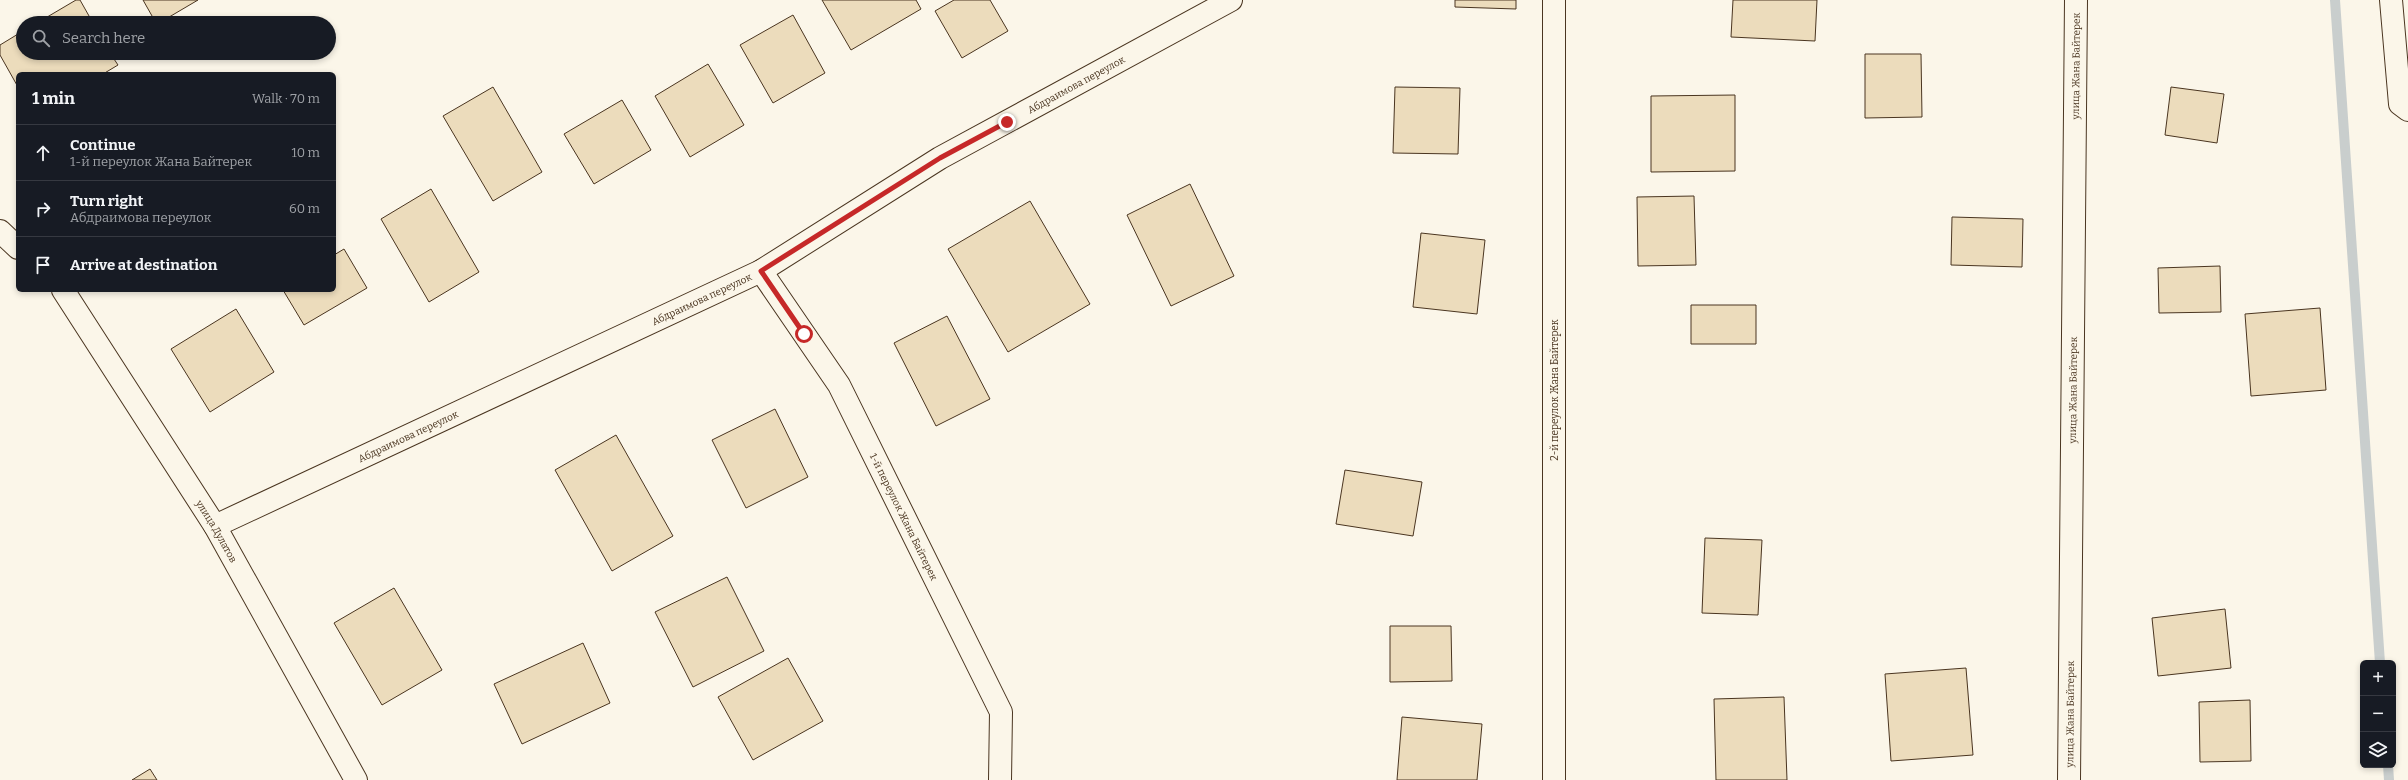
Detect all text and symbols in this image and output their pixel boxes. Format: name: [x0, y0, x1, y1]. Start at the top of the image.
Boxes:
street label: улица Жана Байтерек: [2070, 13, 2083, 120]
search box: [16, 16, 336, 60]
icon: search: [30, 27, 52, 49]
text: Search here: [62, 29, 145, 47]
street label: Абдраимова переулок: [1026, 54, 1127, 116]
text: 1 min: [32, 88, 75, 109]
text: Walk · 70 m: [252, 91, 320, 106]
route end: [998, 113, 1016, 131]
text: Continue: [70, 136, 136, 154]
icon: ahead: [32, 142, 54, 164]
text: 10 m: [291, 145, 320, 160]
text: 1-й переулок Жана Байтерек: [70, 154, 252, 169]
text: Turn right: [70, 192, 143, 210]
icon: right: [32, 198, 54, 220]
text: 60 m: [289, 201, 320, 216]
text: Абдраимова переулок: [70, 210, 211, 225]
icon: arrive: [32, 254, 54, 276]
text: Arrive at destination: [70, 256, 217, 274]
street label: Абдраимова переулок: [650, 271, 754, 328]
street label: 2-й переулок Жана Байтерек: [1549, 319, 1561, 461]
route start: [795, 325, 813, 343]
street label: улица Жана Байтерек: [2067, 337, 2080, 444]
street label: Абдраимова переулок: [357, 408, 460, 465]
street label: 1-й переулок Жана Байтерек: [867, 452, 940, 583]
street label: улица Дулатов: [192, 497, 239, 565]
street label: улица Жана Байтерек: [2064, 660, 2077, 768]
map controls: [2360, 660, 2396, 768]
button: +: [2360, 660, 2396, 696]
button: −: [2360, 696, 2396, 732]
button: layers: [2360, 732, 2396, 768]

